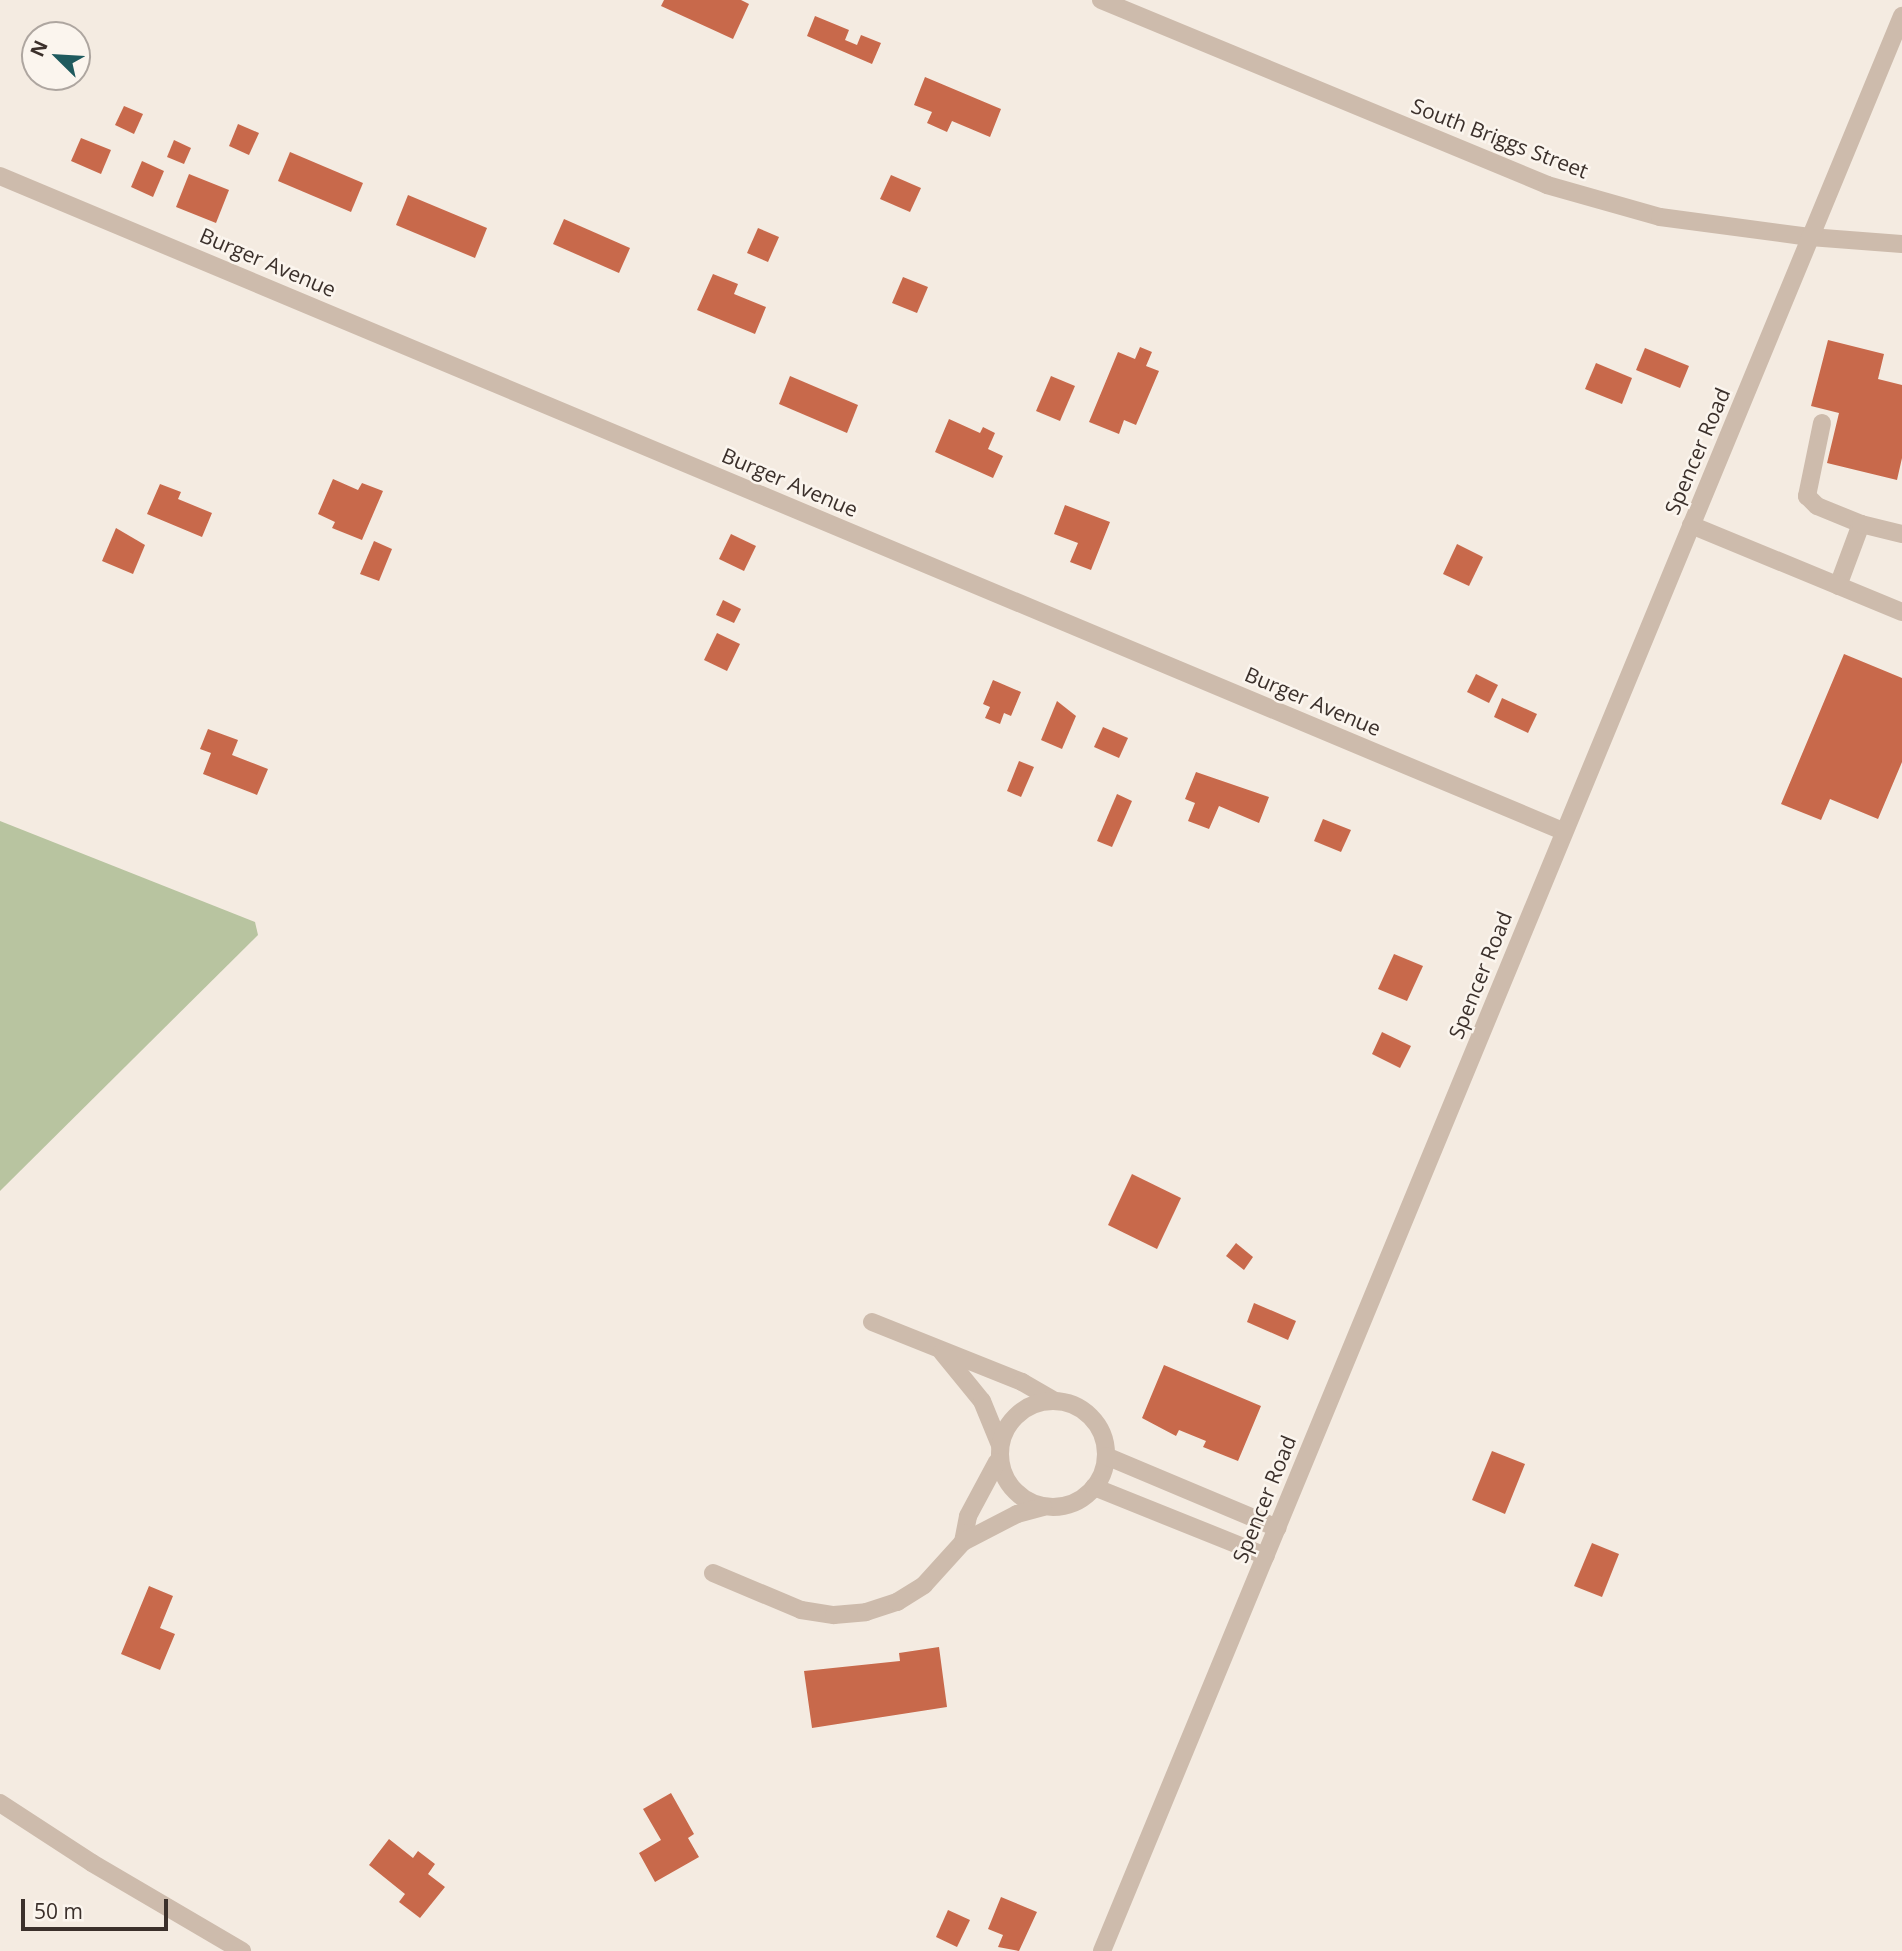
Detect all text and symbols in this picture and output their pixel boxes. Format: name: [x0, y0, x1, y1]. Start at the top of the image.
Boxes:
north arrow: [21, 21, 91, 91]
text: N: [24, 36, 54, 61]
street label: South Briggs Street: [1408, 93, 1592, 183]
street label: Burger Avenue: [196, 222, 340, 302]
street label: Spencer Road: [1659, 384, 1735, 518]
street label: Burger Avenue: [718, 442, 862, 522]
street label: Burger Avenue: [1241, 661, 1385, 741]
street label: Spencer Road: [1443, 908, 1517, 1042]
street label: Spencer Road: [1227, 1432, 1301, 1566]
scale bar: [24, 1884, 172, 1928]
text: 50 m: [34, 1897, 83, 1925]

